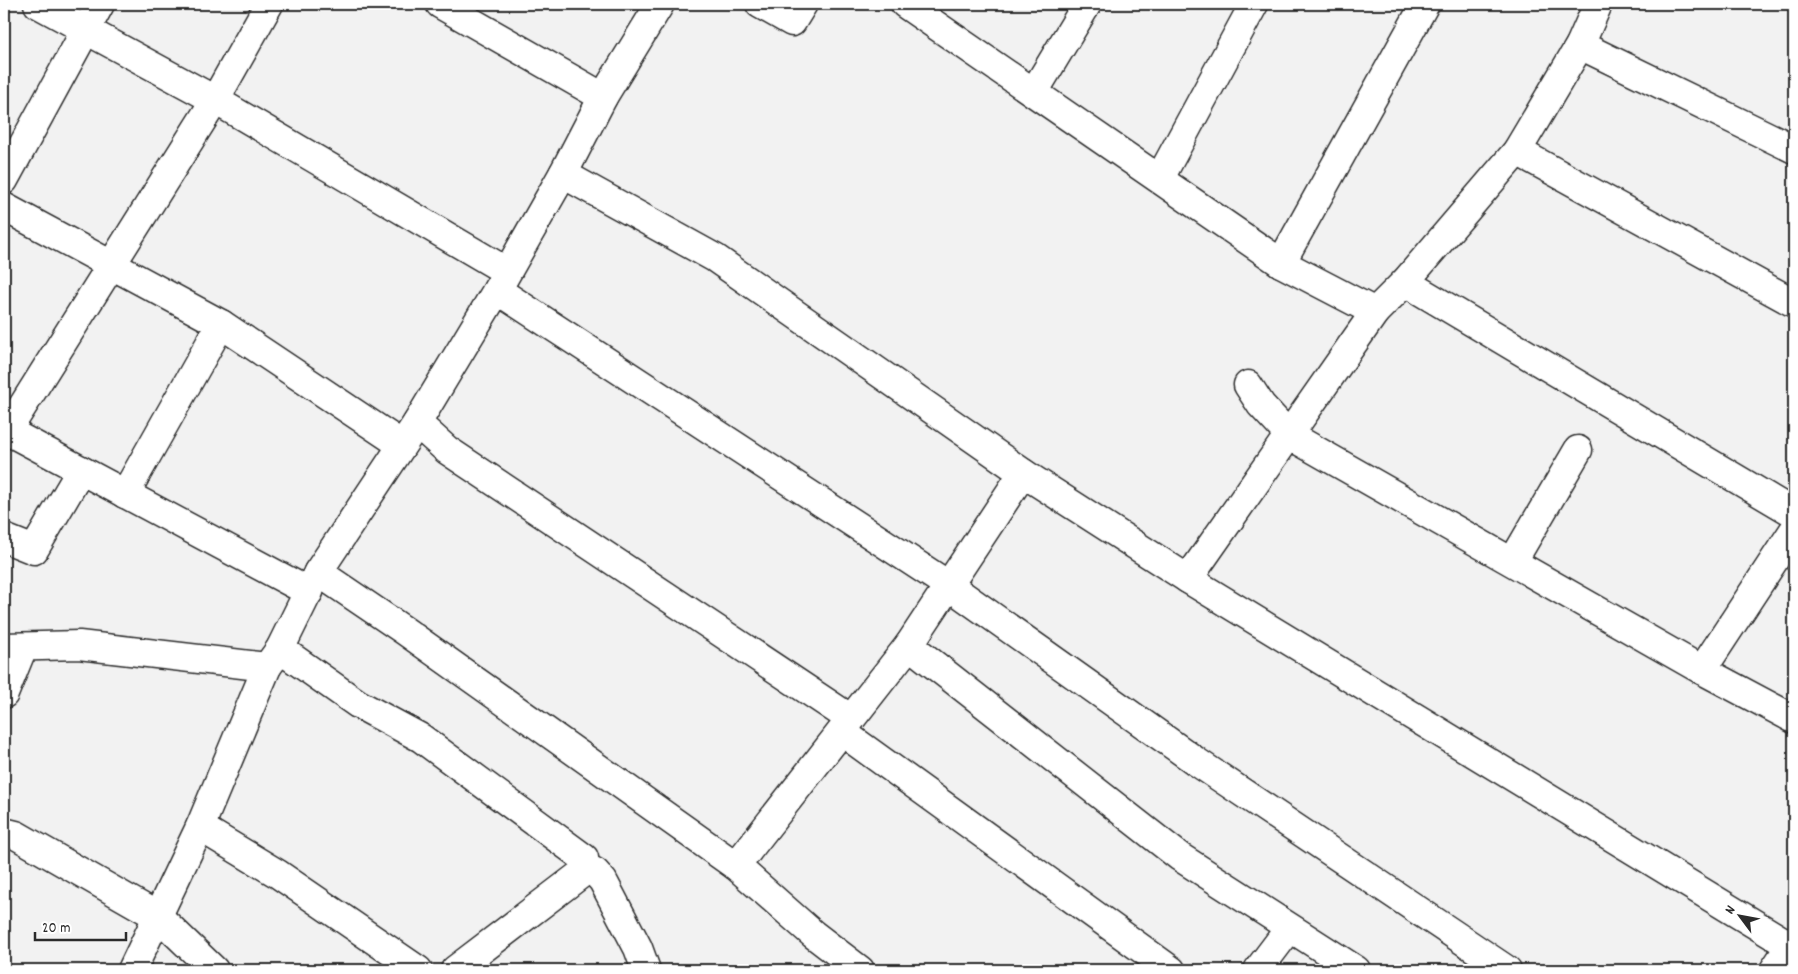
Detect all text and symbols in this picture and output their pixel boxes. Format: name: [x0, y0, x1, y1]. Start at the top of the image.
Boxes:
north arrow: [1716, 892, 1766, 942]
text: N: [1720, 902, 1741, 918]
scale bar: [35, 909, 126, 941]
text: 20 m: [42, 918, 70, 940]

